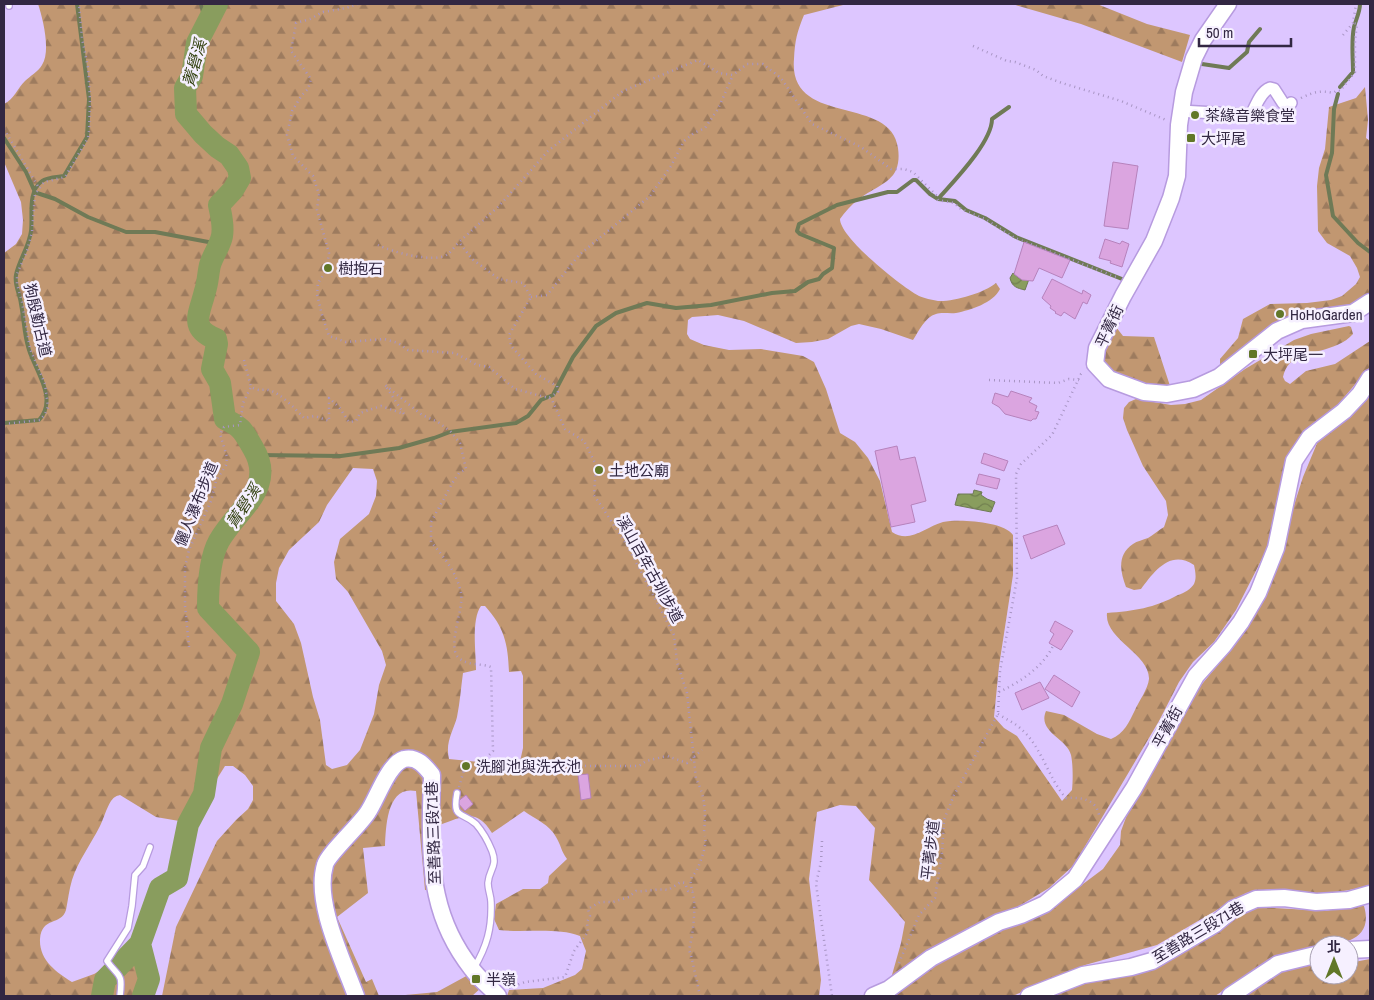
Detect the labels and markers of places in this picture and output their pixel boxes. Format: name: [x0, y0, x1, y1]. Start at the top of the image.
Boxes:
place label: 茶緣音樂食堂: [1205, 105, 1295, 126]
marker: 茶緣音樂食堂: [1189, 109, 1201, 121]
place label: 大坪尾: [1201, 128, 1246, 149]
marker: 大坪尾: [1185, 132, 1197, 144]
place label: 樹抱石: [338, 258, 383, 279]
marker: 樹抱石: [322, 262, 334, 274]
place label: HoHoGarden: [1290, 304, 1362, 325]
marker: HoHoGarden: [1274, 308, 1286, 320]
place label: 大坪尾一: [1263, 344, 1323, 365]
marker: 大坪尾一: [1247, 348, 1259, 360]
place label: 土地公廟: [609, 460, 669, 481]
marker: 土地公廟: [593, 464, 605, 476]
place label: 洗腳池與洗衣池: [476, 756, 581, 777]
marker: 洗腳池與洗衣池: [460, 760, 472, 772]
place label: 半嶺: [486, 969, 516, 990]
marker: 半嶺: [470, 973, 482, 985]

